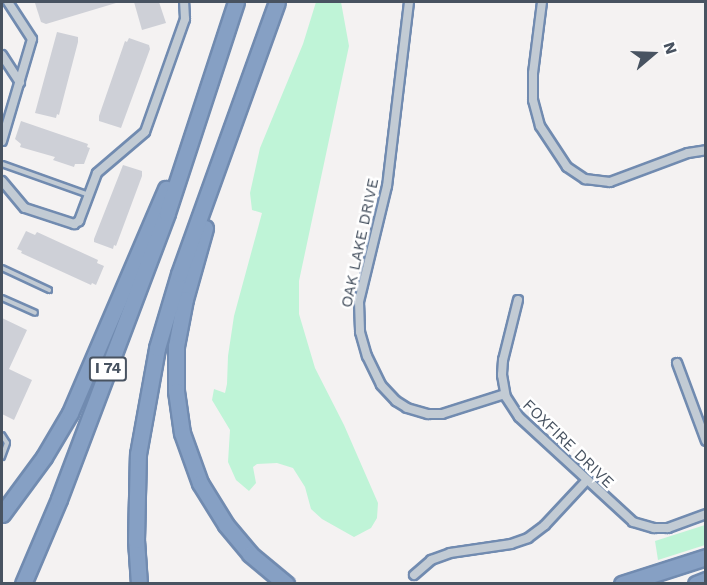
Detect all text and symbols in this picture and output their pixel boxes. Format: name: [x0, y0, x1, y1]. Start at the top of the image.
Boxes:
north arrow: [623, 24, 683, 84]
text: N: [660, 39, 681, 57]
street label: OAK LAKE DRIVE: [337, 176, 383, 310]
road number: I 74: [88, 357, 128, 381]
street label: FOXFIRE DRIVE: [519, 396, 617, 492]

